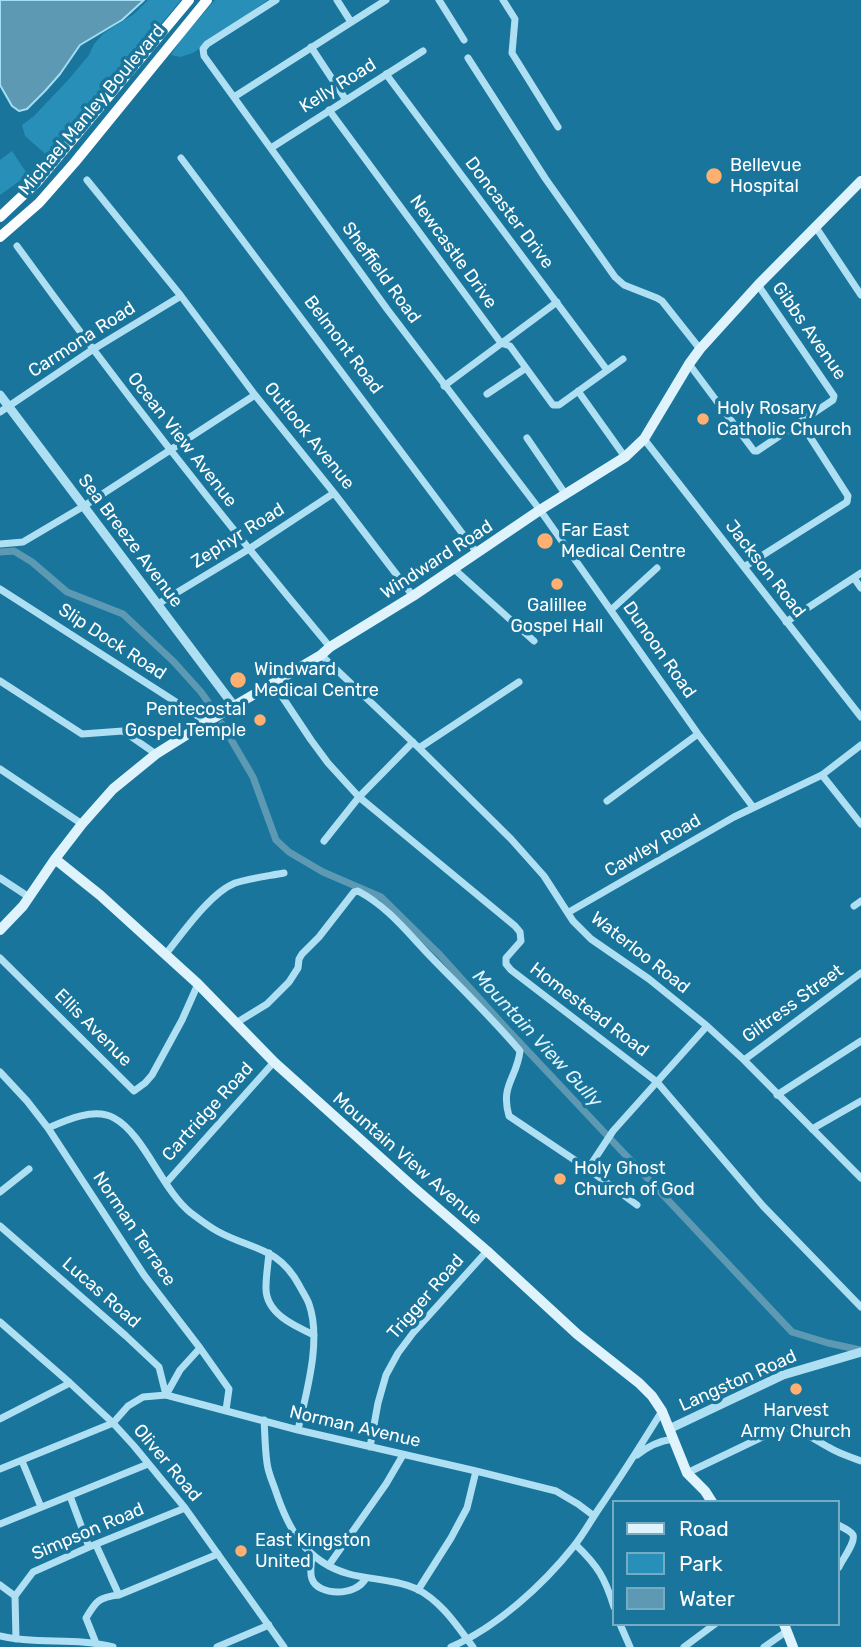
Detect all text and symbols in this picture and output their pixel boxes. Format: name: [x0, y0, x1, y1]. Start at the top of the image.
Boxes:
street label: Michael Manley Boulevard: [14, 20, 170, 200]
street label: Kelly Road: [296, 54, 380, 118]
street label: Doncaster Drive: [460, 153, 558, 273]
place label: Bellevue Hospital: [730, 155, 801, 198]
marker: Bellevue Hospital: [704, 166, 724, 186]
street label: Newcastle Drive: [405, 191, 501, 313]
street label: Sheffield Road: [337, 218, 425, 328]
street label: Gibbs Avenue: [767, 278, 851, 384]
street label: Belmont Road: [299, 292, 387, 398]
street label: Carmona Road: [25, 297, 139, 383]
street label: Ocean View Avenue: [123, 368, 241, 512]
street label: Outlook Avenue: [259, 378, 359, 494]
place label: Holy Rosary Catholic Church: [717, 398, 852, 440]
marker: Holy Rosary Catholic Church: [695, 411, 711, 427]
street label: Sea Breeze Avenue: [73, 470, 187, 612]
street label: Zephyr Road: [187, 499, 289, 573]
street label: Windward Road: [377, 516, 497, 604]
street label: Jackson Road: [720, 516, 810, 622]
place label: Far East Medical Centre: [561, 520, 686, 562]
marker: Far East Medical Centre: [535, 531, 555, 551]
marker: Galillee Gospel Hall: [549, 576, 565, 592]
place label: Galillee Gospel Hall: [511, 595, 603, 638]
street label: Dunoon Road: [618, 598, 700, 702]
street label: Slip Dock Road: [54, 599, 170, 685]
place label: Windward Medical Centre: [254, 659, 379, 702]
marker: Windward Medical Centre: [228, 670, 248, 690]
place label: Pentecostal Gospel Temple: [125, 699, 246, 742]
marker: Pentecostal Gospel Temple: [252, 712, 268, 728]
street label: Cawley Road: [601, 810, 705, 882]
street label: Waterloo Road: [586, 908, 694, 998]
street label: Homestead Road: [525, 958, 653, 1062]
street label: Giltress Street: [738, 960, 848, 1048]
water label: Mountain View Gully: [467, 966, 607, 1112]
street label: Ellis Avenue: [50, 985, 136, 1071]
street label: Cartridge Road: [158, 1058, 258, 1166]
street label: Mountain View Avenue: [328, 1088, 486, 1230]
place label: Holy Ghost Church of God: [574, 1158, 695, 1200]
street label: Norman Terrace: [88, 1168, 180, 1290]
marker: Holy Ghost Church of God: [552, 1171, 568, 1187]
street label: Trigger Road: [383, 1250, 469, 1344]
street label: Lucas Road: [57, 1253, 145, 1333]
street label: Langston Road: [676, 1345, 800, 1417]
marker: Harvest Army Church: [788, 1381, 804, 1397]
place label: Harvest Army Church: [741, 1400, 851, 1442]
street label: Norman Avenue: [287, 1401, 423, 1453]
street label: Oliver Road: [128, 1420, 206, 1506]
street label: Simpson Road: [29, 1499, 147, 1565]
legend: [612, 1500, 840, 1626]
text: Road: [679, 1516, 729, 1541]
place label: East Kingston United: [255, 1530, 371, 1572]
marker: East Kingston United: [233, 1543, 249, 1559]
text: Park: [679, 1551, 723, 1576]
text: Water: [679, 1586, 735, 1611]

